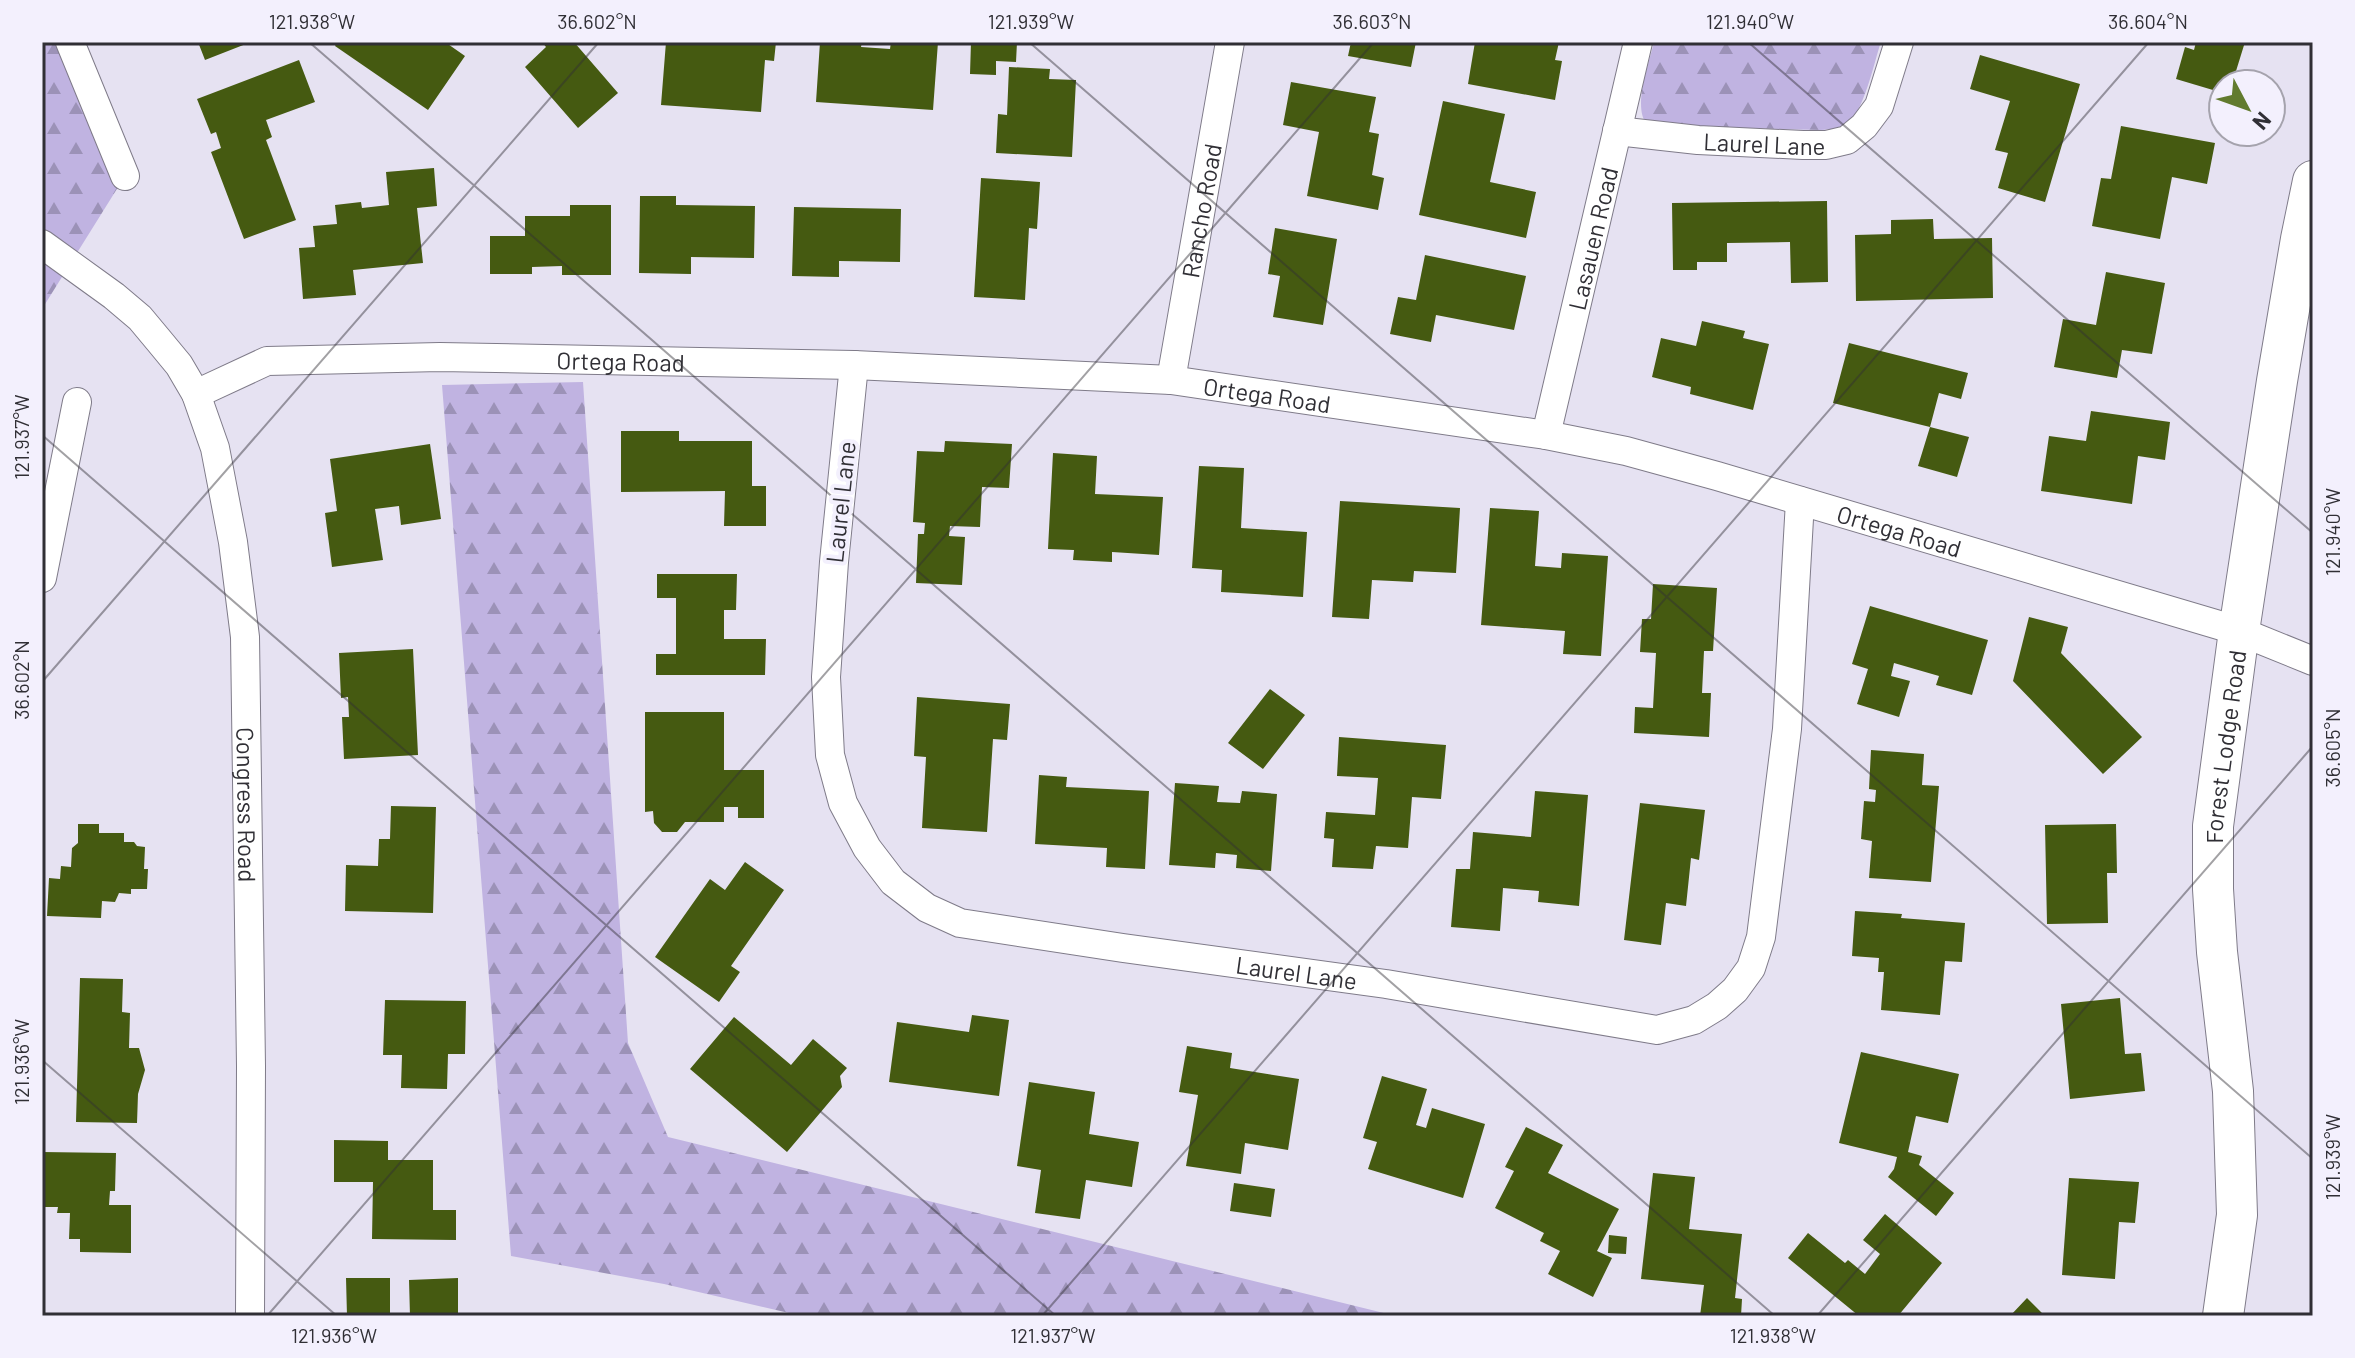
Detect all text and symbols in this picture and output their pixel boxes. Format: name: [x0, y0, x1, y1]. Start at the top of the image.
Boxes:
text: 121.938°W: [269, 9, 356, 33]
text: 36.602°N: [557, 9, 637, 33]
text: 121.939°W: [988, 9, 1075, 33]
text: 36.603°N: [1332, 9, 1412, 33]
text: 121.940°W: [1706, 9, 1794, 33]
text: 36.604°N: [2108, 9, 2188, 33]
north arrow: [2207, 68, 2287, 148]
text: N: [2248, 108, 2277, 136]
street label: Laurel Lane: [1703, 126, 1825, 160]
street label: Rancho Road: [1175, 141, 1227, 280]
street label: Lasauen Road: [1561, 164, 1623, 313]
street label: Ortega Road: [556, 345, 685, 376]
street label: Ortega Road: [1202, 370, 1333, 418]
text: 121.937°W: [9, 394, 33, 480]
street label: Laurel Lane: [819, 440, 861, 564]
text: 121.940°W: [2320, 488, 2344, 576]
street label: Ortega Road: [1834, 498, 1965, 562]
text: 36.602°N: [9, 640, 33, 720]
street label: Forest Lodge Road: [2198, 648, 2251, 844]
text: 36.605°N: [2320, 708, 2344, 788]
street label: Congress Road: [232, 727, 263, 883]
street label: Laurel Lane: [1234, 949, 1359, 994]
text: 121.936°W: [9, 1018, 33, 1105]
text: 121.939°W: [2320, 1113, 2344, 1200]
text: 121.936°W: [291, 1323, 378, 1347]
text: 121.937°W: [1010, 1323, 1096, 1347]
text: 121.938°W: [1730, 1323, 1817, 1347]

